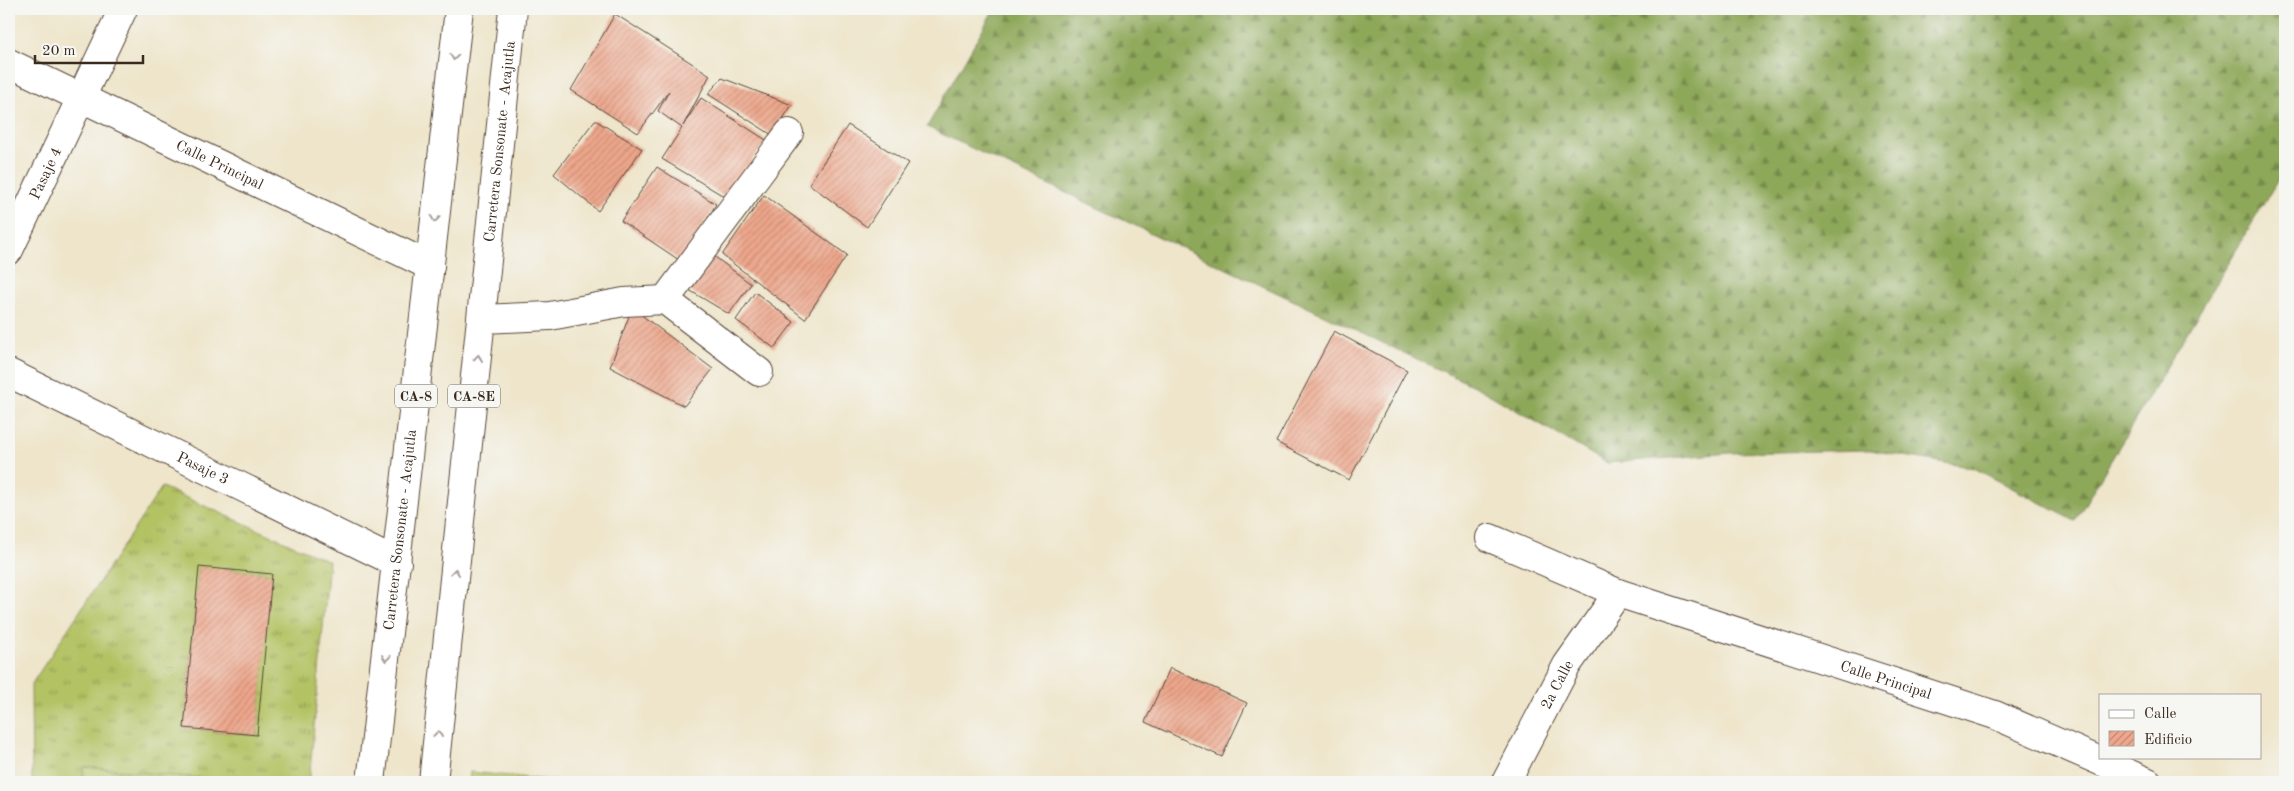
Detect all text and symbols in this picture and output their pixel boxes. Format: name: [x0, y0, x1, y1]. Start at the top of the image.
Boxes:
scale bar: [35, 32, 142, 64]
street label: Carretera Sonsonate - Acajutla: [483, 40, 519, 243]
text: 20 m: [42, 44, 76, 59]
one-way arrow: [449, 53, 460, 61]
street label: Calle Principal: [173, 139, 265, 193]
street label: Pasaje 4: [28, 145, 65, 202]
one-way arrow: [430, 215, 441, 223]
one-way arrow: [472, 354, 483, 362]
road number: CA-8: [395, 384, 437, 408]
road number: CA-8E: [448, 384, 500, 408]
street label: Carretera Sonsonate - Acajutla: [382, 428, 420, 631]
street label: Pasaje 3: [174, 450, 231, 488]
one-way arrow: [449, 568, 460, 576]
one-way arrow: [381, 655, 392, 663]
street label: 2a Calle: [1539, 658, 1577, 712]
street label: Calle Principal: [1838, 659, 1933, 703]
legend: [2099, 694, 2262, 758]
text: Calle: [2144, 707, 2177, 722]
one-way arrow: [432, 729, 443, 737]
text: Edificio: [2144, 733, 2192, 748]

